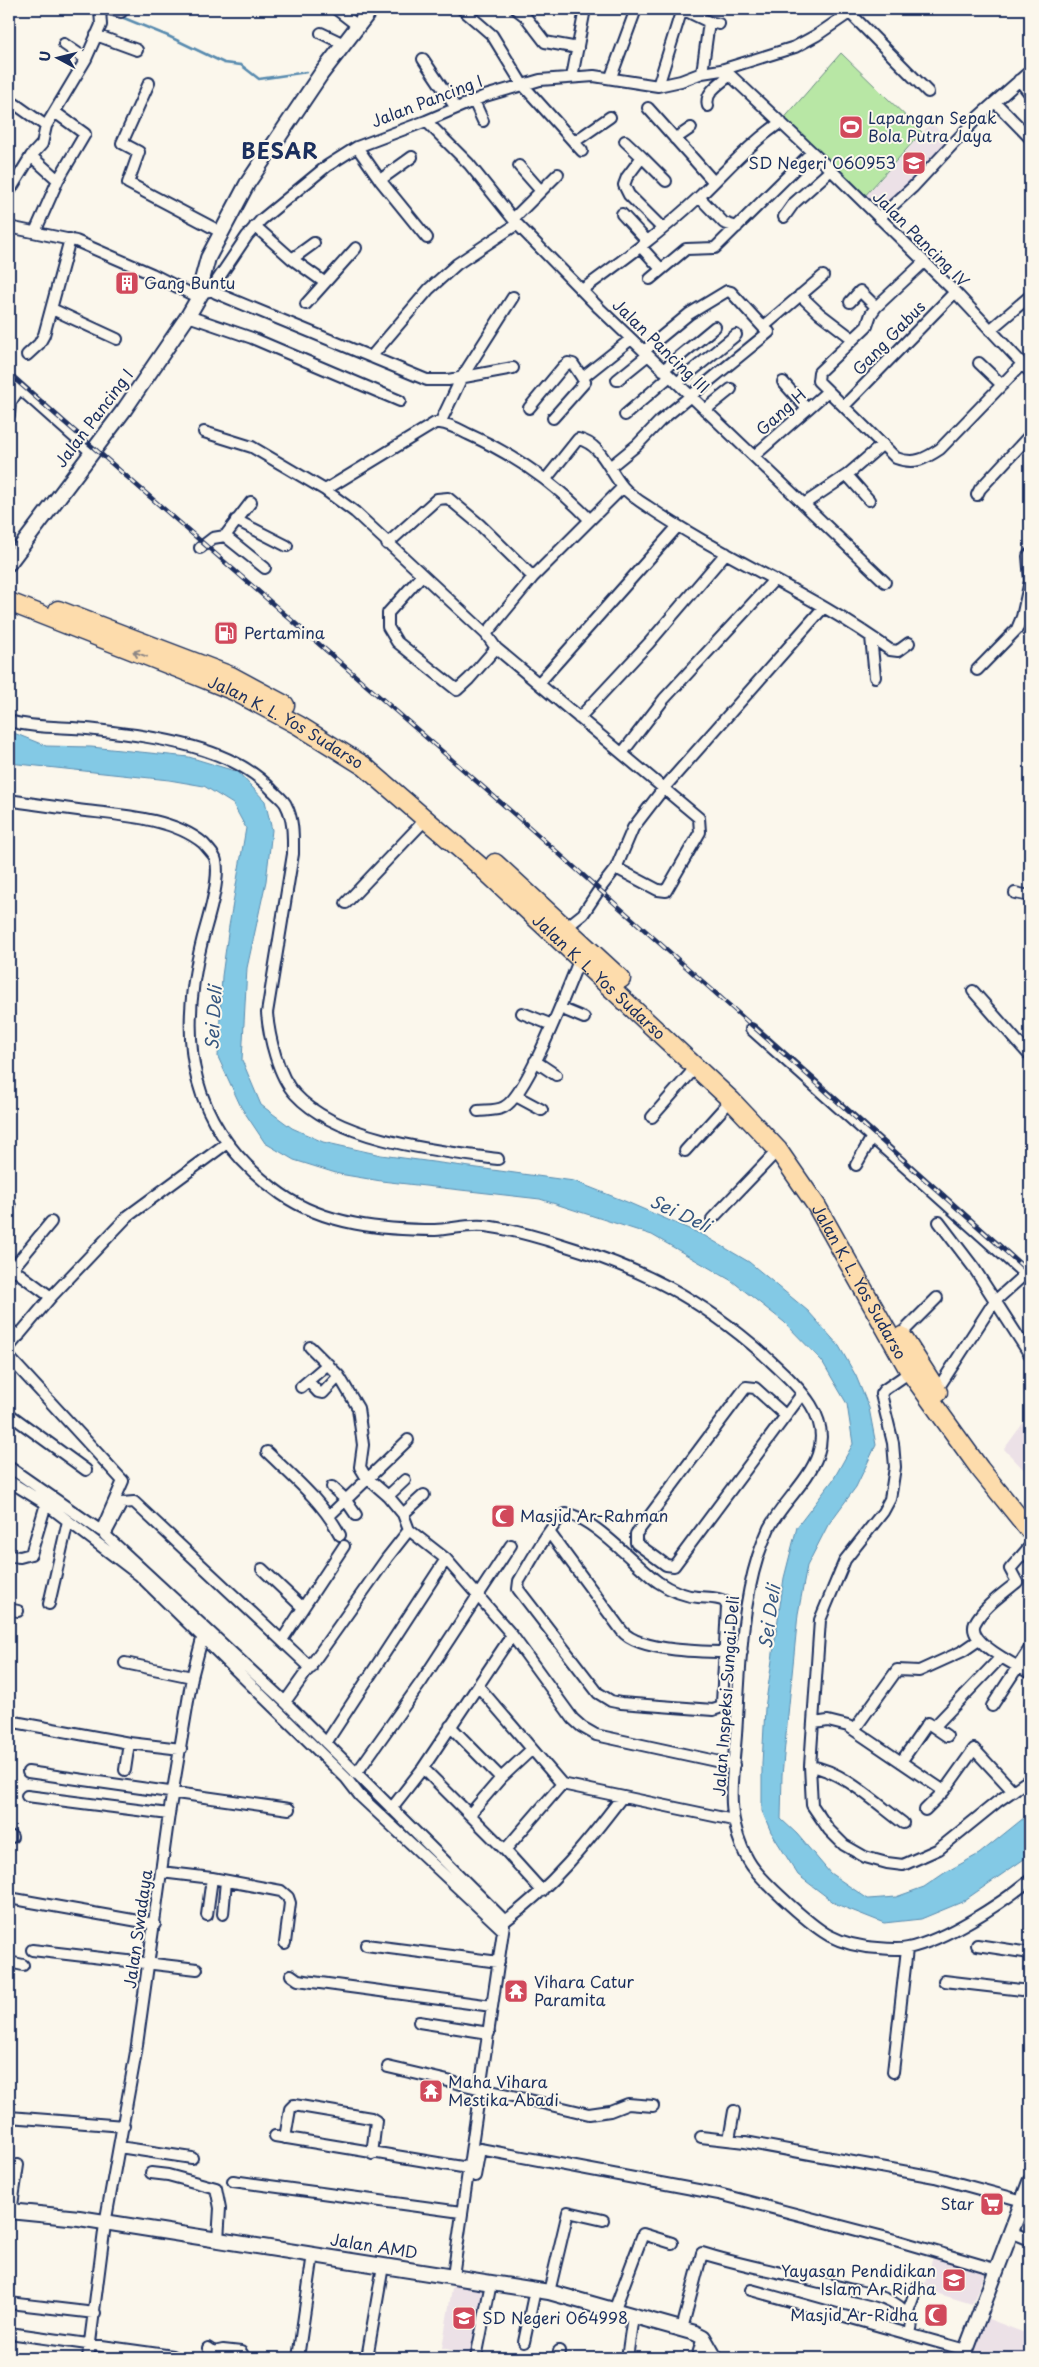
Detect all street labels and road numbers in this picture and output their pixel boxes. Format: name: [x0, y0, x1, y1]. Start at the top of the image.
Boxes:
street label: Jalan Pancing I: [367, 68, 486, 132]
street label: Jalan Pancing IV: [868, 184, 976, 292]
street label: Jalan Pancing III: [608, 293, 716, 398]
street label: Gang Gabus: [846, 295, 930, 380]
street label: Jalan Pancing I: [48, 363, 138, 472]
street label: Gang H: [750, 382, 811, 440]
street label: Jalan K. L. Yos Sudarso: [205, 669, 369, 774]
street label: Jalan K. L. Yos Sudarso: [528, 908, 672, 1045]
street label: Jalan K. L. Yos Sudarso: [807, 1199, 913, 1363]
street label: Jalan Inspeksi Sungai Deli: [706, 1595, 744, 1797]
street label: Jalan Swadaya: [117, 1868, 157, 1990]
street label: Jalan AMD: [329, 2226, 420, 2264]

